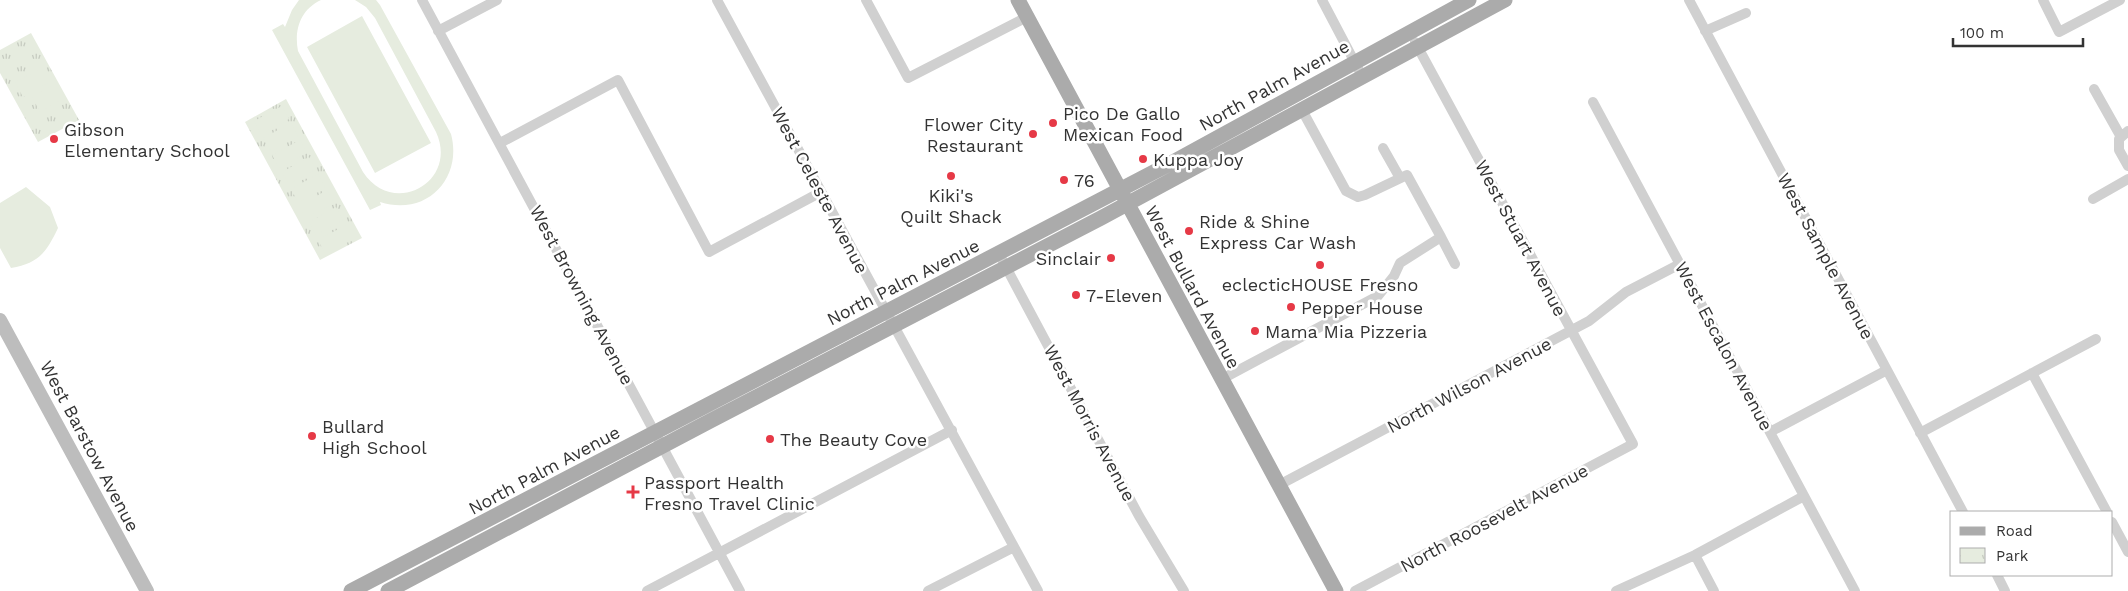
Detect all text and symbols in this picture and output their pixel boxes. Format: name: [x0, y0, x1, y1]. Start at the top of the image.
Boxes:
scale bar: [1953, 15, 2083, 47]
text: 100 m: [1960, 24, 2004, 42]
street label: North Palm Avenue: [1195, 35, 1353, 135]
street label: West Celeste Avenue: [767, 103, 873, 277]
place label: Pico De Gallo Mexican Food: [1063, 103, 1183, 145]
place label: Flower City Restaurant: [924, 114, 1024, 156]
marker: Pico De Gallo Mexican Food: [1047, 117, 1059, 129]
place label: Gibson Elementary School: [64, 119, 230, 161]
marker: Flower City Restaurant: [1027, 128, 1039, 140]
marker: Gibson Elementary School: [48, 133, 60, 145]
place label: Kuppa Joy: [1153, 149, 1244, 170]
marker: Kuppa Joy: [1137, 153, 1149, 165]
street label: West Stuart Avenue: [1471, 156, 1571, 320]
street label: West Sample Avenue: [1773, 169, 1879, 343]
marker: Kiki's Quilt Shack: [945, 170, 957, 182]
place label: 76: [1074, 170, 1095, 191]
marker: 76: [1058, 174, 1070, 186]
place label: Kiki's Quilt Shack: [900, 185, 1002, 227]
street label: West Browning Avenue: [526, 202, 638, 388]
street label: West Bullard Avenue: [1141, 202, 1245, 372]
place label: Ride & Shine Express Car Wash: [1199, 211, 1356, 253]
marker: Ride & Shine Express Car Wash: [1183, 225, 1195, 237]
street label: North Palm Avenue: [823, 234, 983, 330]
place label: Sinclair: [1036, 248, 1101, 269]
marker: Sinclair: [1105, 252, 1117, 264]
street label: West Escalon Avenue: [1671, 258, 1777, 434]
marker: eclecticHOUSE Fresno: [1314, 259, 1326, 271]
place label: eclecticHOUSE Fresno: [1222, 274, 1418, 295]
place label: 7-Eleven: [1086, 285, 1162, 306]
marker: 7-Eleven: [1070, 289, 1082, 301]
place label: Pepper House: [1301, 297, 1423, 318]
marker: Pepper House: [1285, 301, 1297, 313]
place label: Mama Mia Pizzeria: [1265, 321, 1427, 342]
marker: Mama Mia Pizzeria: [1249, 325, 1261, 337]
street label: North Wilson Avenue: [1383, 333, 1555, 437]
street label: West Morris Avenue: [1040, 341, 1140, 505]
street label: West Barstow Avenue: [36, 357, 144, 535]
place label: Bullard High School: [322, 416, 427, 458]
street label: North Palm Avenue: [465, 421, 623, 519]
place label: The Beauty Cove: [780, 429, 927, 450]
marker: Bullard High School: [306, 430, 318, 442]
marker: The Beauty Cove: [764, 433, 776, 445]
street label: North Roosevelt Avenue: [1396, 459, 1592, 577]
place label: Passport Health Fresno Travel Clinic: [644, 472, 815, 514]
marker: Passport Health Fresno Travel Clinic: [626, 485, 640, 499]
legend: [1950, 511, 2113, 576]
text: Road: [1996, 522, 2033, 540]
text: Park: [1996, 547, 2029, 565]

